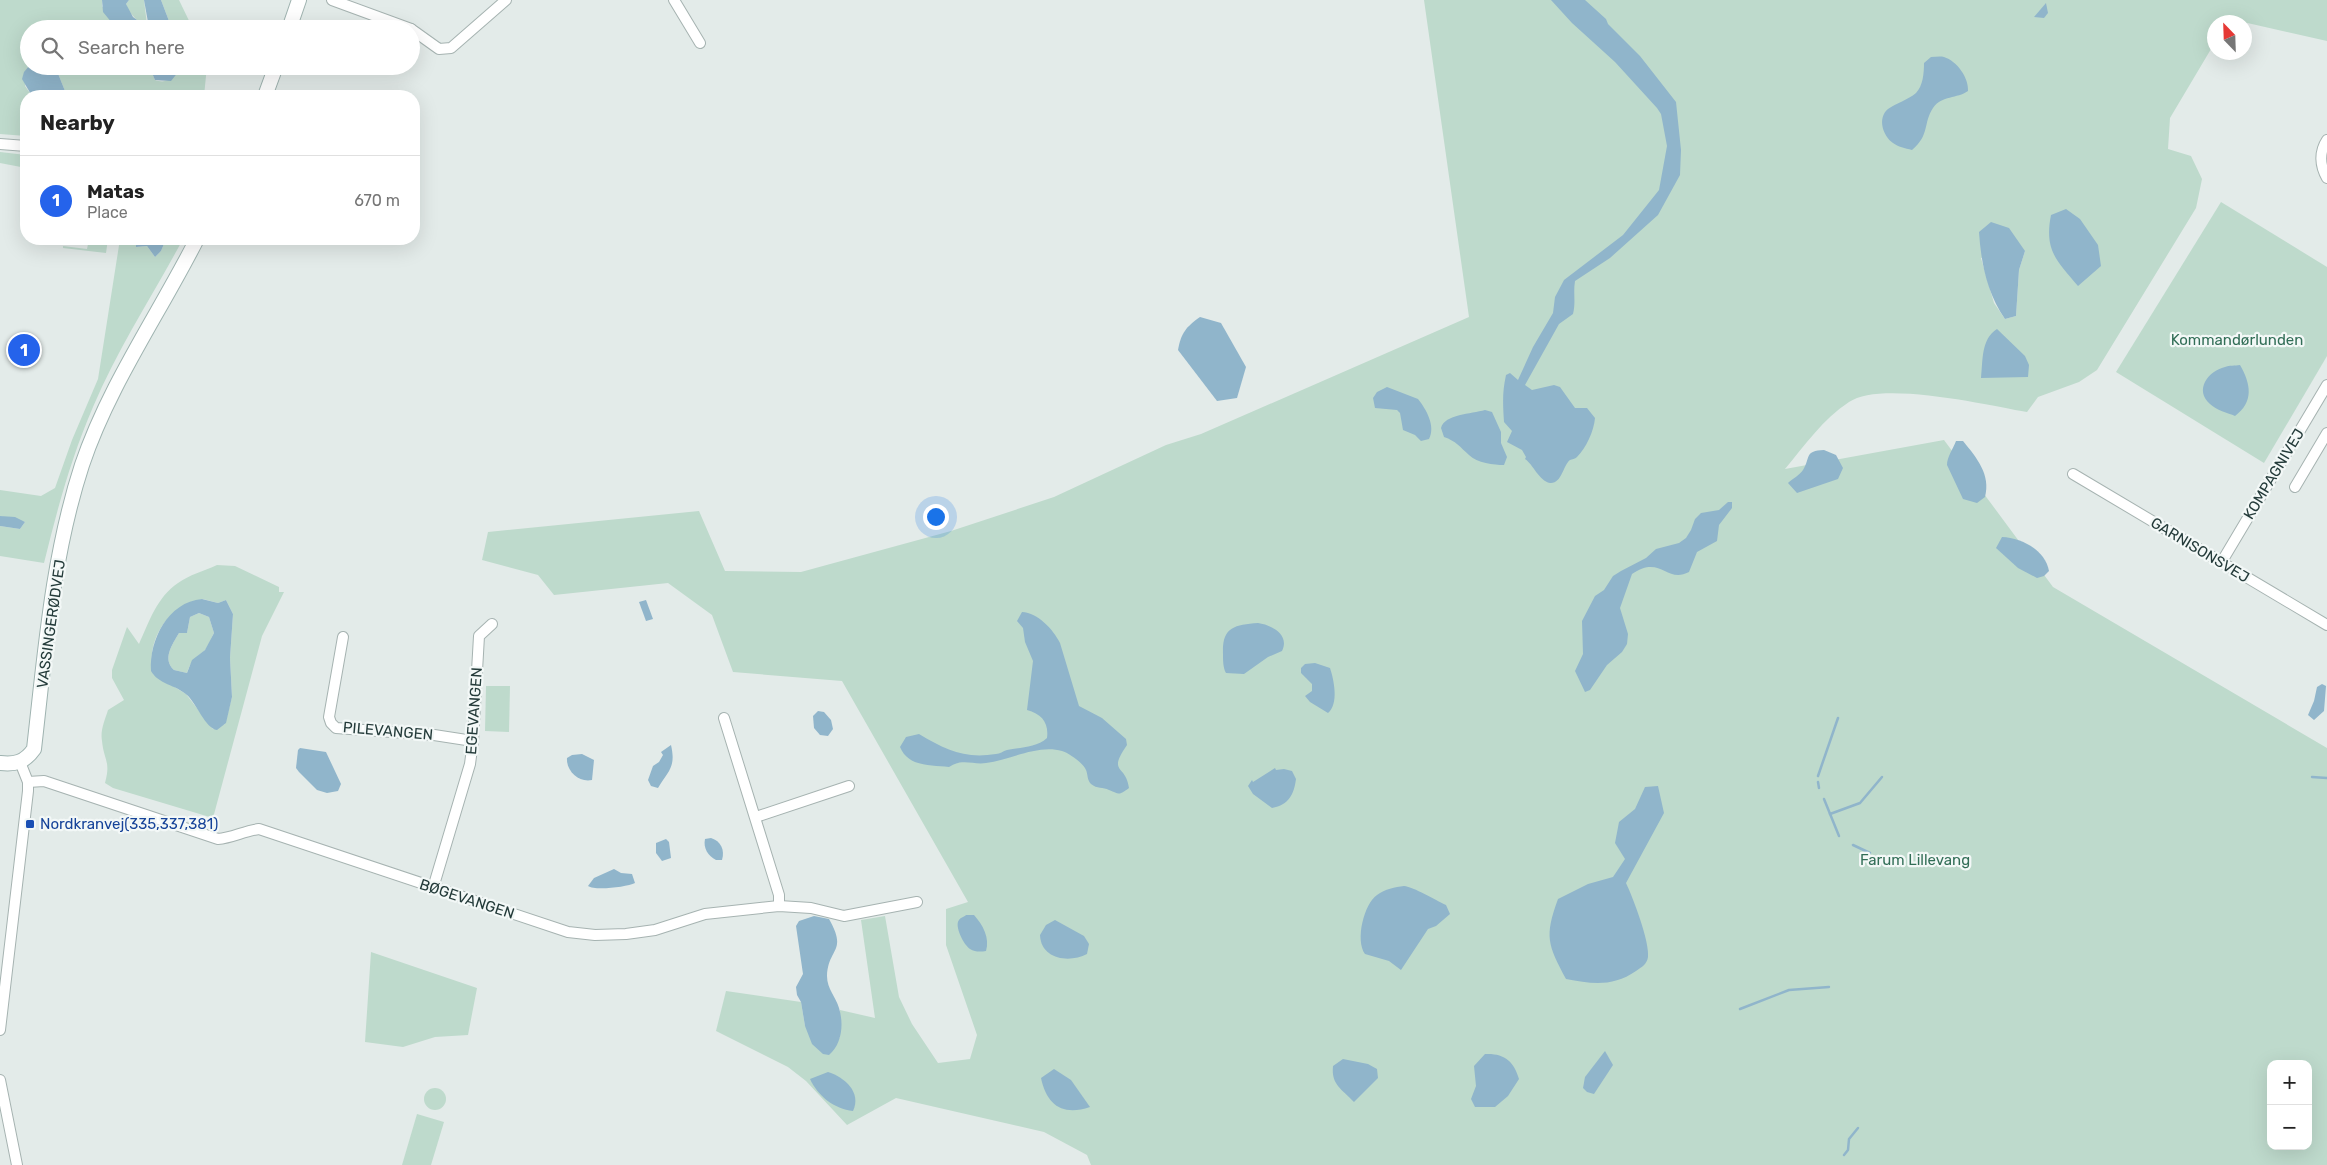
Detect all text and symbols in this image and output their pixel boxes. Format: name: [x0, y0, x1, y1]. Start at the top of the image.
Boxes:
north arrow: [2207, 15, 2252, 60]
search box: [20, 20, 420, 75]
icon: search: [38, 34, 66, 62]
text: Search here: [78, 36, 185, 59]
text: Nearby: [40, 110, 115, 135]
text: Matas: [87, 180, 144, 203]
text: 1: [52, 191, 60, 210]
text: 670 m: [354, 191, 400, 210]
text: Place: [87, 203, 128, 222]
pin: 1: [8, 331, 40, 369]
park label: Kommandørlunden: [2171, 331, 2303, 349]
street label: KOMPAGNIVEJ: [2240, 425, 2308, 523]
your location: [923, 504, 949, 530]
street label: GARNISONSVEJ: [2147, 514, 2253, 586]
street label: VASSINGERØDVEJ: [33, 558, 69, 690]
street label: EGEVANGEN: [462, 667, 486, 755]
street label: PILEVANGEN: [342, 718, 434, 744]
place label: Nordkranvej(335,337,381): [40, 815, 218, 833]
marker: Nordkranvej(335,337,381): [24, 818, 36, 830]
park label: Farum Lillevang: [1860, 851, 1970, 869]
street label: BØGEVANGEN: [417, 875, 517, 923]
map controls: [2267, 1060, 2312, 1150]
button: +: [2267, 1060, 2312, 1105]
button: −: [2267, 1105, 2312, 1150]

